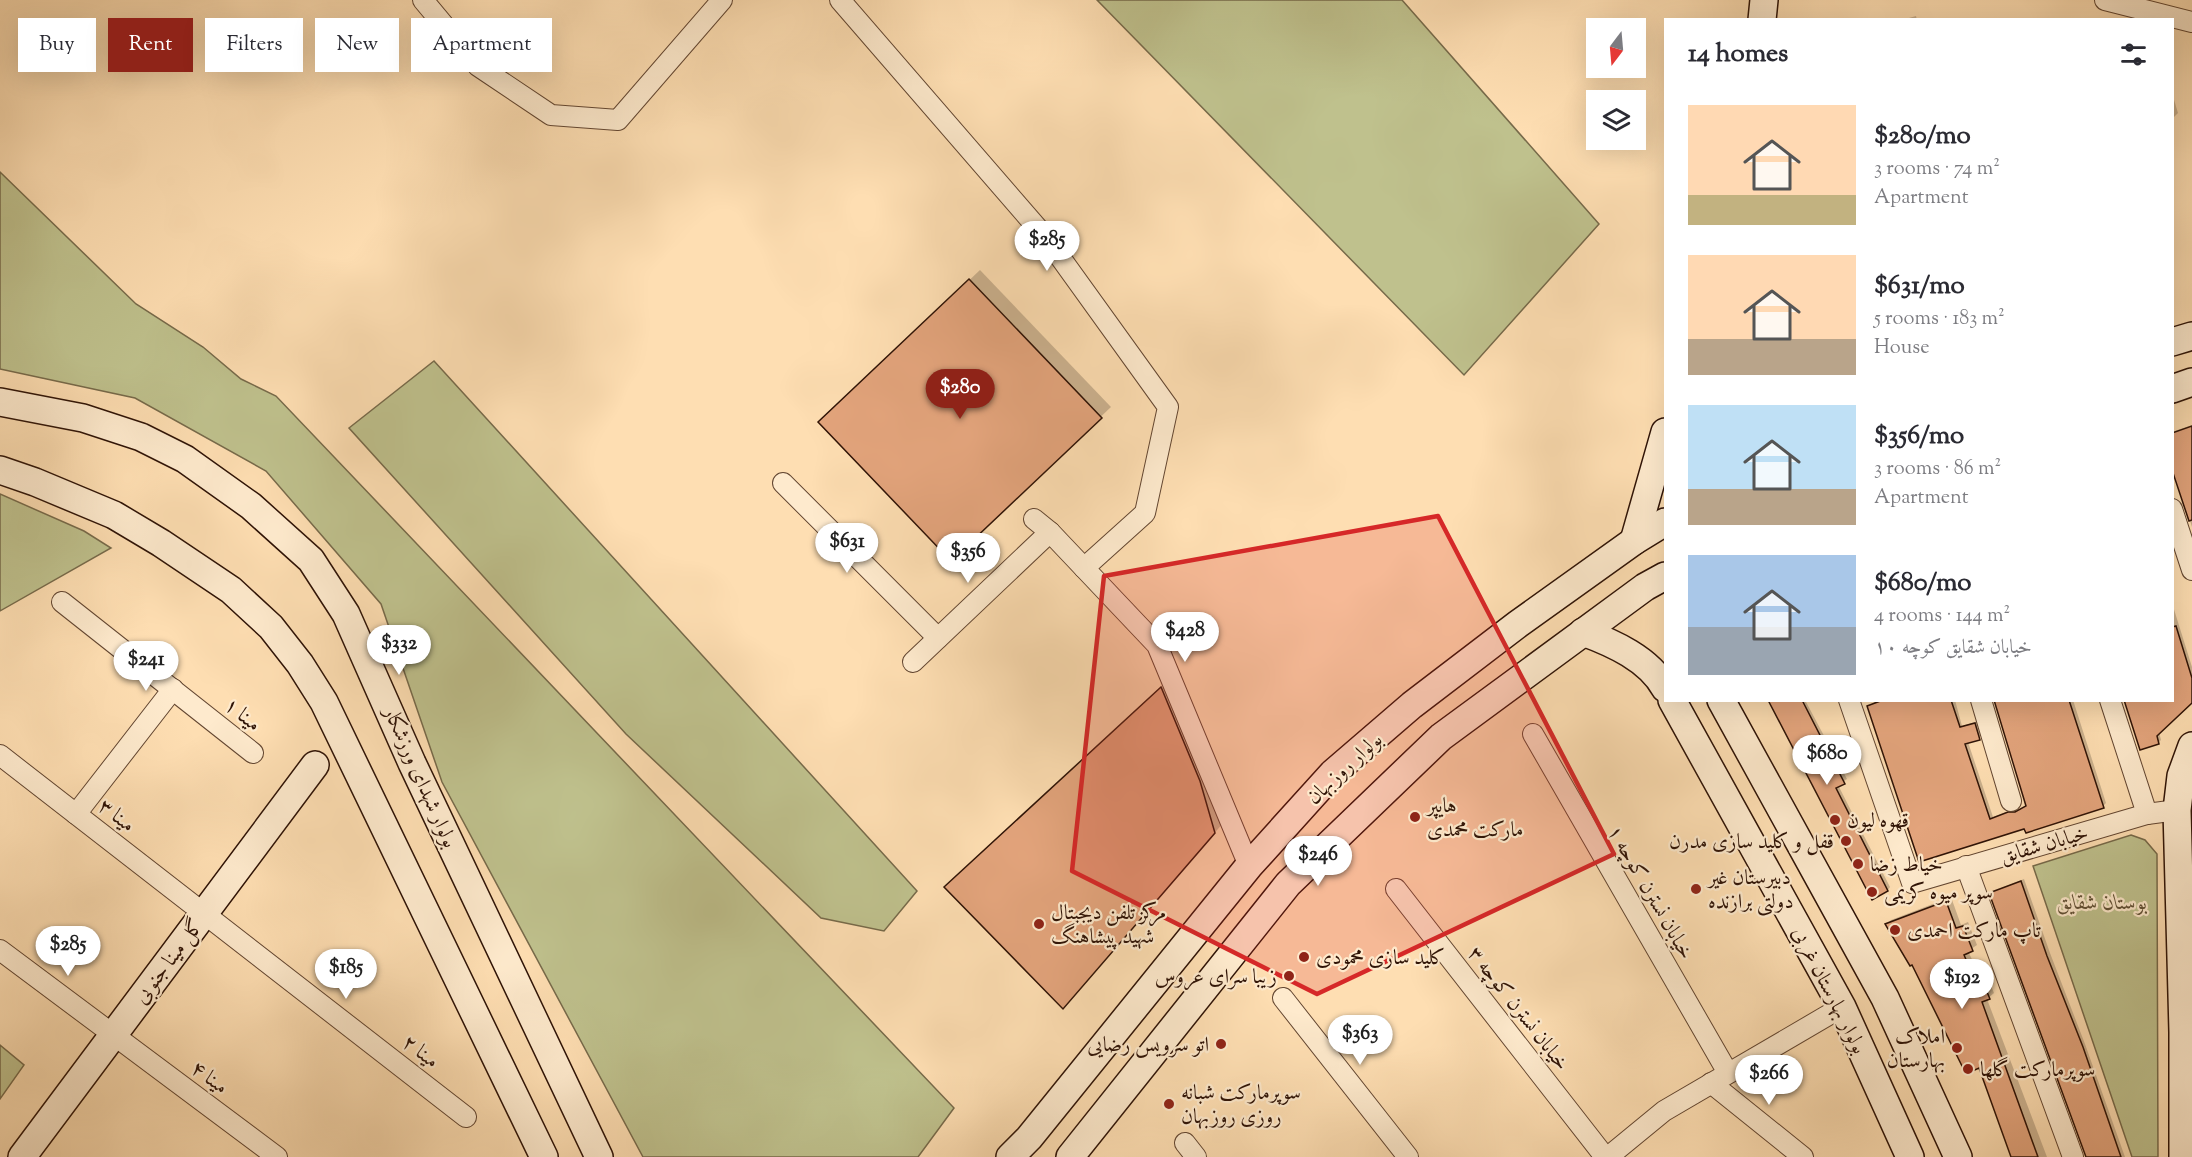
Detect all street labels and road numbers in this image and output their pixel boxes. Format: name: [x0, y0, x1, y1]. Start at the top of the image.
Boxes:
street label: مینا ۱: [217, 691, 267, 740]
street label: بولوار شهدای ورزشکار: [374, 700, 464, 853]
street label: بولوار روزبهان: [1301, 726, 1390, 813]
street label: مینا ۳: [91, 792, 141, 841]
street label: خیابان شقایق: [1997, 819, 2092, 873]
street label: خیابان نسترن کوچه ۱: [1599, 820, 1700, 966]
street label: گل مینا جنوبی: [127, 913, 212, 1011]
street label: بولوار بهارستان غربی: [1783, 922, 1873, 1060]
street label: خیابان نسترن کوچه ۳: [1459, 941, 1576, 1078]
street label: مینا ۲: [395, 1028, 445, 1077]
street label: مینا ۴: [184, 1055, 234, 1103]

